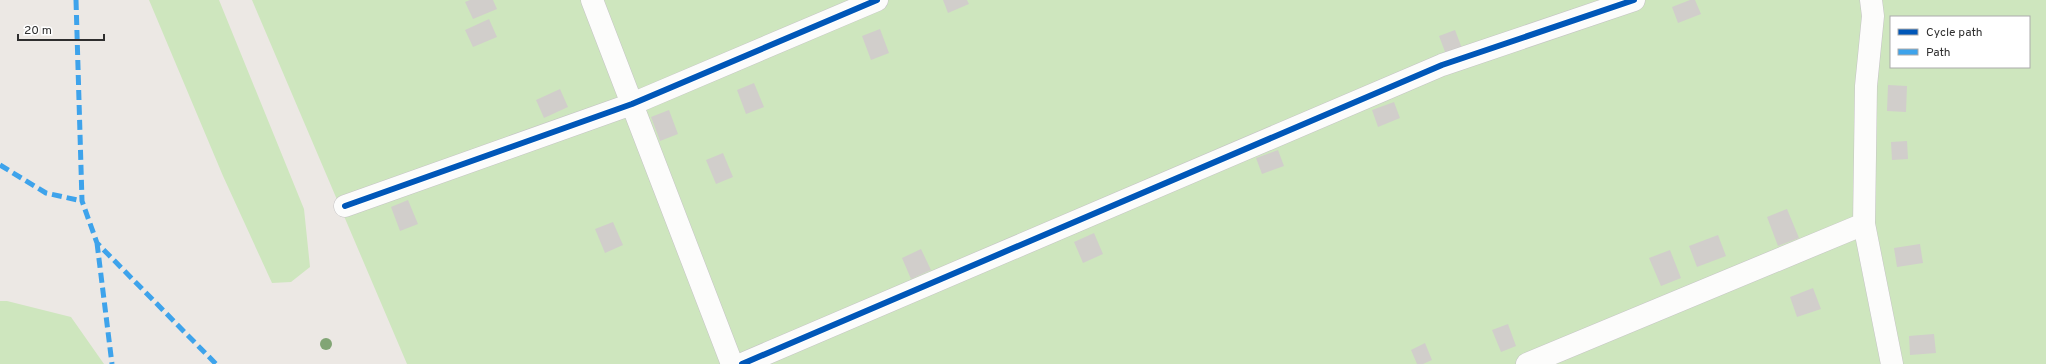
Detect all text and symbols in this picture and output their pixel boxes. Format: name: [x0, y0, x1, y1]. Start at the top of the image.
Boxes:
scale bar: [18, 16, 104, 42]
legend: [1890, 16, 2030, 68]
text: 20 m: [24, 23, 52, 39]
text: Cycle path: [1926, 25, 1983, 41]
text: Path: [1926, 45, 1951, 61]

